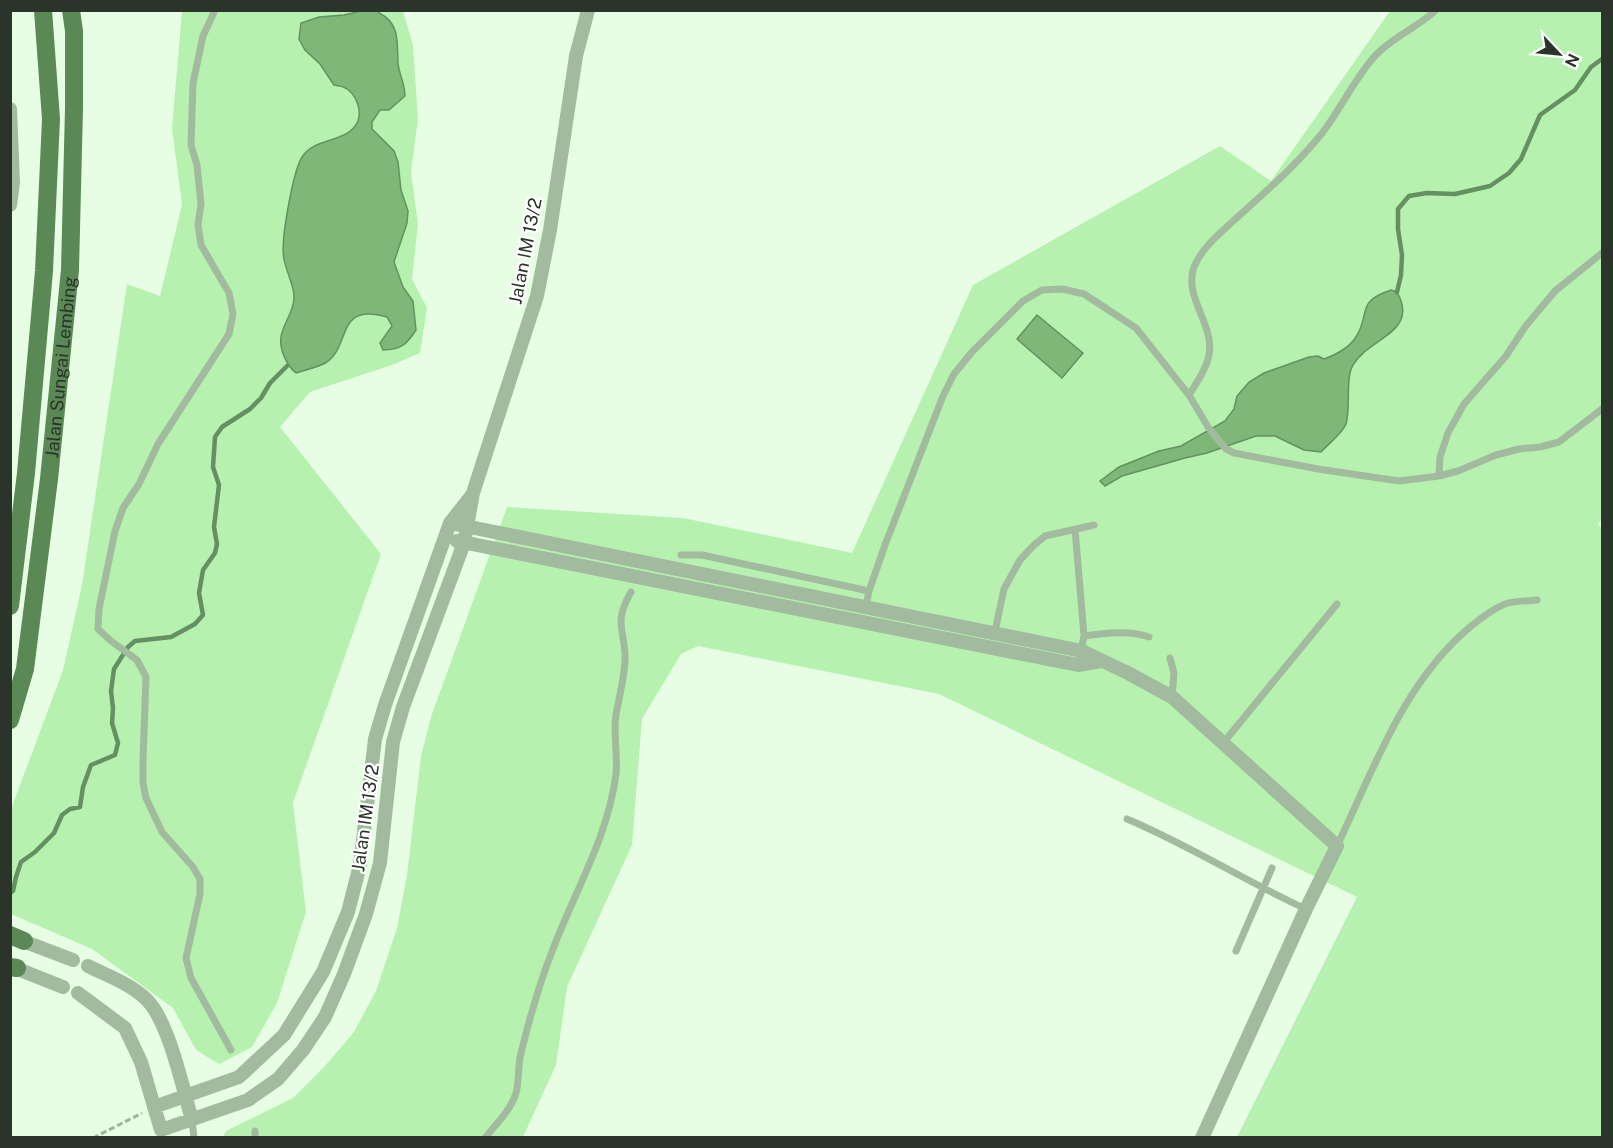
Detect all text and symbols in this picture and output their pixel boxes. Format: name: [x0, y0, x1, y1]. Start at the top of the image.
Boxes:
north arrow: [1529, 24, 1589, 84]
text: N: [1561, 51, 1583, 70]
street label: Jalan IM 13/2: [504, 196, 546, 306]
street label: Jalan Sungai Lembing: [41, 275, 80, 459]
street label: Jalan IM 13/2: [347, 763, 383, 873]

